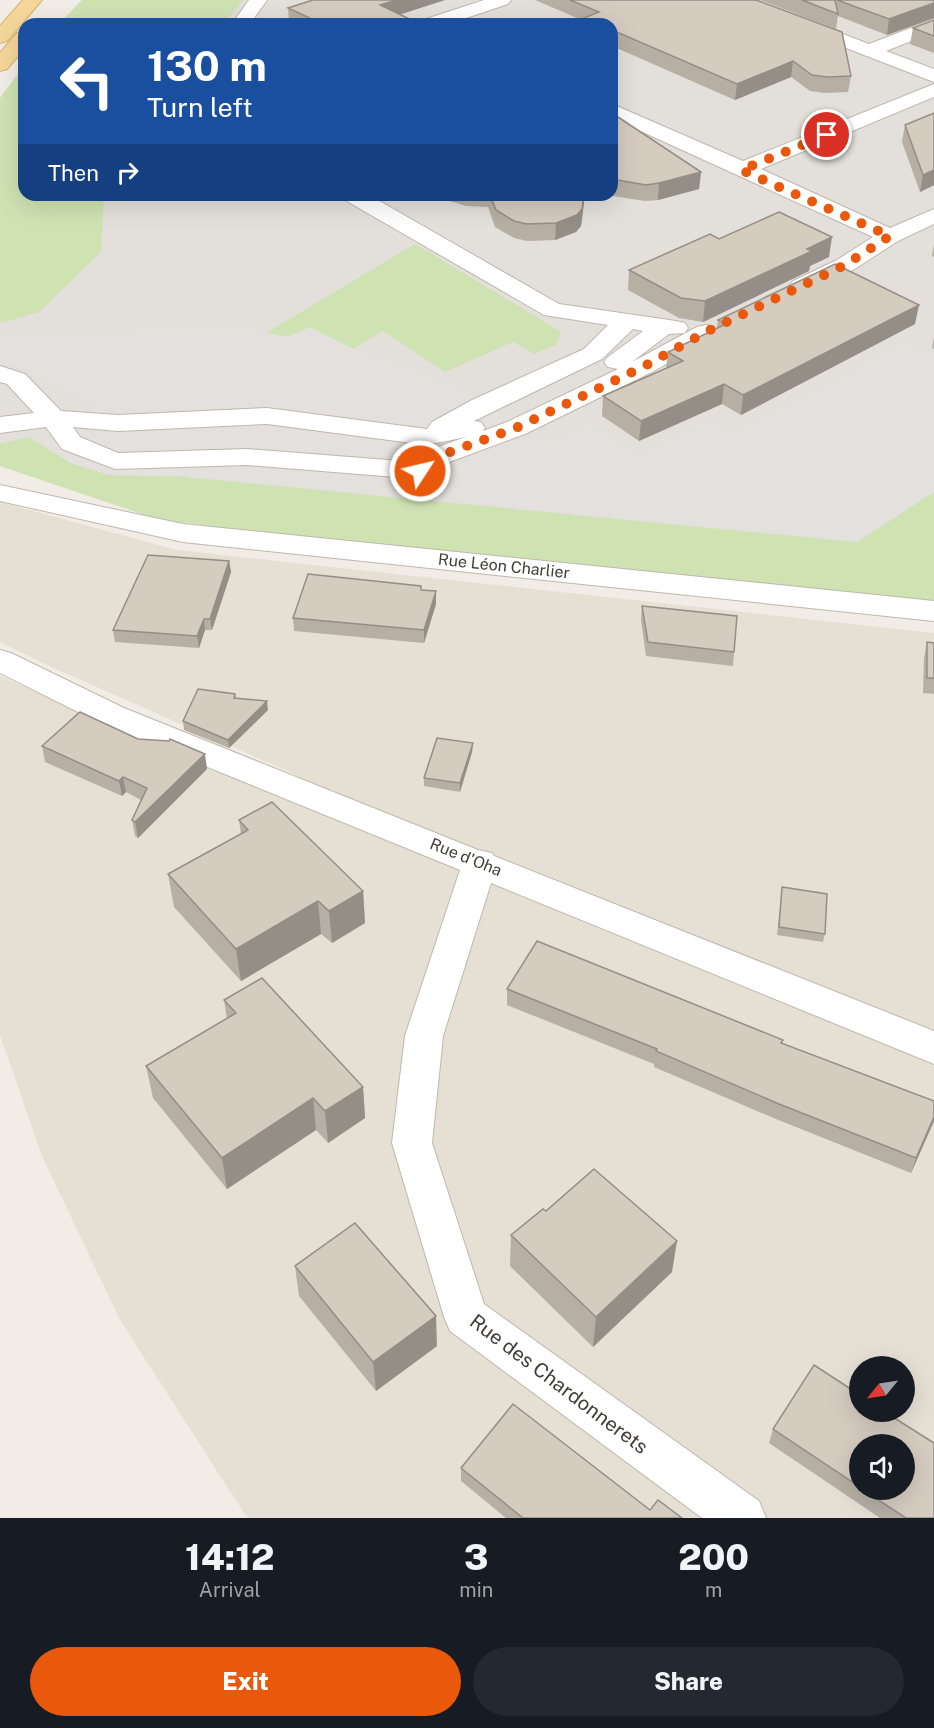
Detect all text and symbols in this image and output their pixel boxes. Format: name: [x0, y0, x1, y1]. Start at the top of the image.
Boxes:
text: 130 m: [147, 41, 267, 90]
icon: left: [48, 42, 126, 120]
text: Turn left: [147, 91, 253, 123]
pin: [801, 109, 852, 160]
icon: arrive: [810, 118, 843, 151]
icon: right: [111, 156, 144, 189]
text: Then: [48, 160, 99, 186]
position arrow: [388, 439, 452, 503]
street label: Rue Léon Charlier: [437, 550, 571, 582]
street label: Rue d'Oha: [427, 834, 505, 880]
street label: Rue des Chardonnerets: [465, 1309, 653, 1459]
north arrow: [849, 1356, 915, 1422]
map controls: [849, 1356, 915, 1500]
button: sound: [849, 1434, 915, 1500]
text: 14:12: [185, 1536, 274, 1578]
text: 3: [464, 1536, 489, 1578]
text: 200: [678, 1536, 749, 1578]
text: Arrival: [199, 1578, 261, 1602]
text: min: [459, 1578, 493, 1602]
text: m: [705, 1578, 722, 1602]
button: Exit: [30, 1647, 461, 1716]
button: Share: [473, 1647, 904, 1716]

